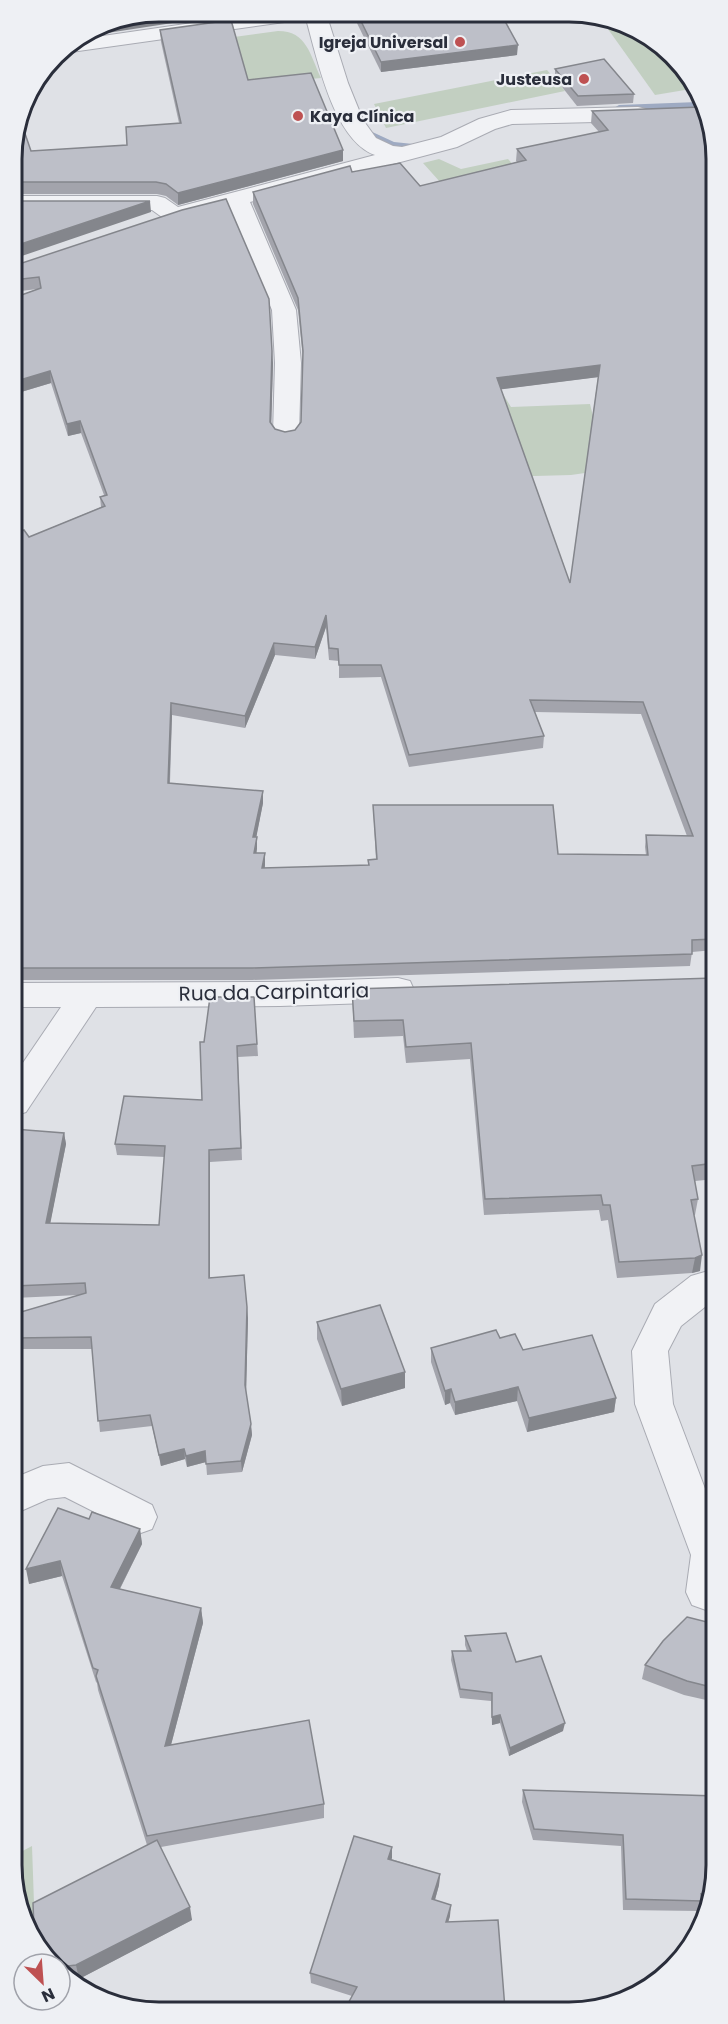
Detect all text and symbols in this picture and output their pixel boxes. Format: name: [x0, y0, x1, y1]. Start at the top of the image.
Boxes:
place label: Igreja Universal: [319, 31, 448, 54]
marker: Igreja Universal: [453, 35, 467, 49]
place label: Justeusa: [496, 68, 572, 91]
marker: Justeusa: [577, 72, 591, 86]
place label: Kaya Clínica: [310, 105, 414, 128]
marker: Kaya Clínica: [291, 109, 305, 123]
street label: Rua da Carpintaria: [178, 976, 370, 1008]
north arrow: [12, 1952, 72, 2012]
text: N: [38, 1982, 58, 2008]

